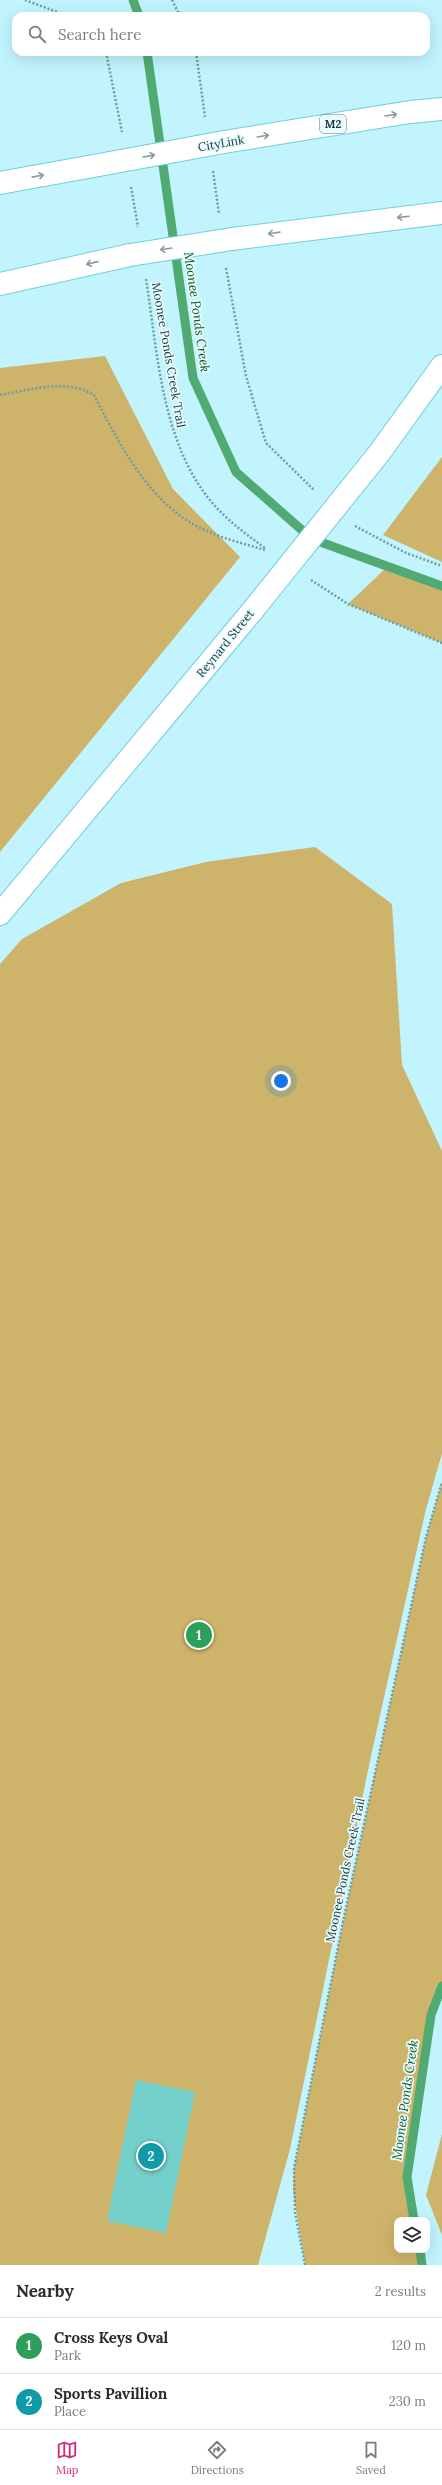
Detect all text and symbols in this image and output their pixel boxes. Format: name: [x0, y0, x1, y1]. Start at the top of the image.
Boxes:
search box: [12, 12, 430, 56]
icon: search: [26, 23, 48, 45]
text: Search here: [58, 25, 141, 44]
one-way arrow: [384, 111, 397, 119]
road number: M2: [320, 115, 346, 133]
street label: CityLink: [197, 131, 246, 154]
one-way arrow: [256, 132, 269, 140]
one-way arrow: [142, 152, 155, 160]
one-way arrow: [31, 172, 44, 180]
one-way arrow: [397, 213, 410, 221]
one-way arrow: [268, 229, 281, 237]
one-way arrow: [160, 245, 173, 253]
water label: Moonee Ponds Creek: [180, 251, 214, 374]
one-way arrow: [86, 260, 99, 268]
street label: Moonee Ponds Creek Trail: [149, 281, 189, 429]
street label: Reynard Street: [193, 606, 257, 680]
your location: [271, 1071, 291, 1091]
pin: 1: [186, 1620, 212, 1650]
street label: Moonee Ponds Creek Trail: [322, 1796, 368, 1944]
water label: Moonee Ponds Creek: [388, 2038, 422, 2161]
pin: 2: [138, 2141, 164, 2171]
map controls: [394, 2217, 430, 2253]
button: layers: [394, 2217, 430, 2253]
text: Nearby: [16, 2280, 74, 2302]
text: 2 results: [375, 2283, 426, 2300]
text: Cross Keys Oval: [54, 2328, 168, 2347]
text: 1: [26, 2337, 32, 2354]
text: 120 m: [391, 2337, 426, 2354]
text: Park: [54, 2347, 81, 2364]
text: Sports Pavillion: [54, 2384, 167, 2403]
text: 2: [26, 2393, 32, 2410]
text: 230 m: [389, 2393, 426, 2410]
text: Place: [54, 2403, 86, 2420]
tab: Map: [56, 2439, 78, 2477]
tab: Directions: [191, 2439, 244, 2477]
tab: Saved: [356, 2439, 386, 2477]

